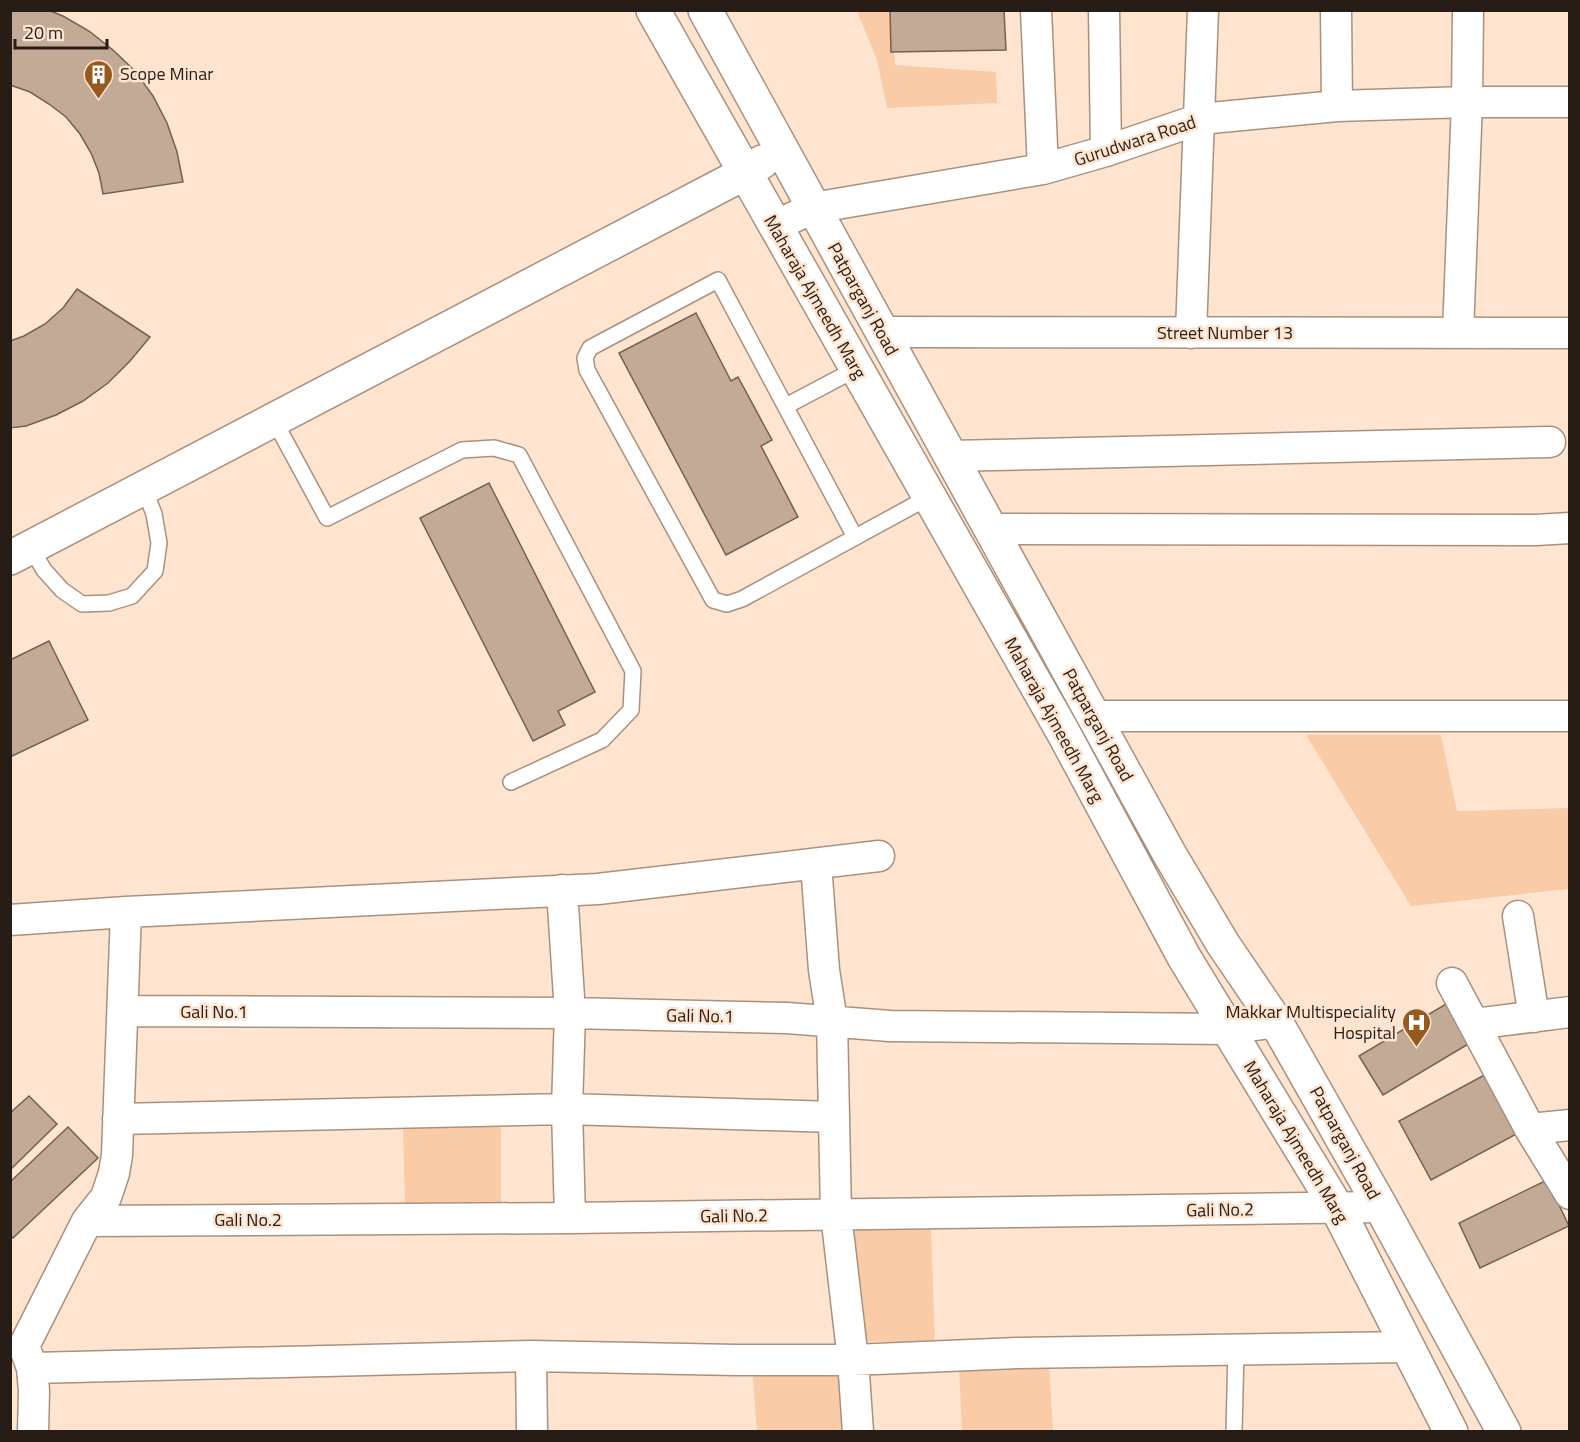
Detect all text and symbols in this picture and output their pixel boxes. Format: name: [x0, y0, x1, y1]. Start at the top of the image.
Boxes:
scale bar: [15, 12, 106, 50]
text: 20 m: [24, 19, 63, 46]
building icon: Scope Minar: [83, 58, 115, 100]
place label: Scope Minar: [120, 60, 214, 87]
street label: Gurudwara Road: [1070, 108, 1199, 173]
street label: Maharaja Ajmeedh Marg: [757, 210, 874, 384]
street label: Patparganj Road: [821, 237, 906, 360]
street label: Street Number 13: [1157, 319, 1293, 346]
street label: Maharaja Ajmeedh Marg: [998, 632, 1111, 807]
street label: Patparganj Road: [1056, 663, 1141, 786]
street label: Gali No.1: [180, 998, 248, 1025]
place label: Makkar Multispeciality Hospital: [1226, 998, 1396, 1046]
street label: Gali No.1: [666, 1001, 734, 1030]
hospital icon: Makkar Multispeciality Hospital: [1401, 1006, 1433, 1048]
street label: Maharaja Ajmeedh Marg: [1237, 1055, 1356, 1228]
street label: Patparganj Road: [1303, 1081, 1388, 1204]
street label: Gali No.2: [1186, 1195, 1254, 1224]
street label: Gali No.2: [700, 1201, 768, 1230]
street label: Gali No.2: [214, 1206, 282, 1233]

